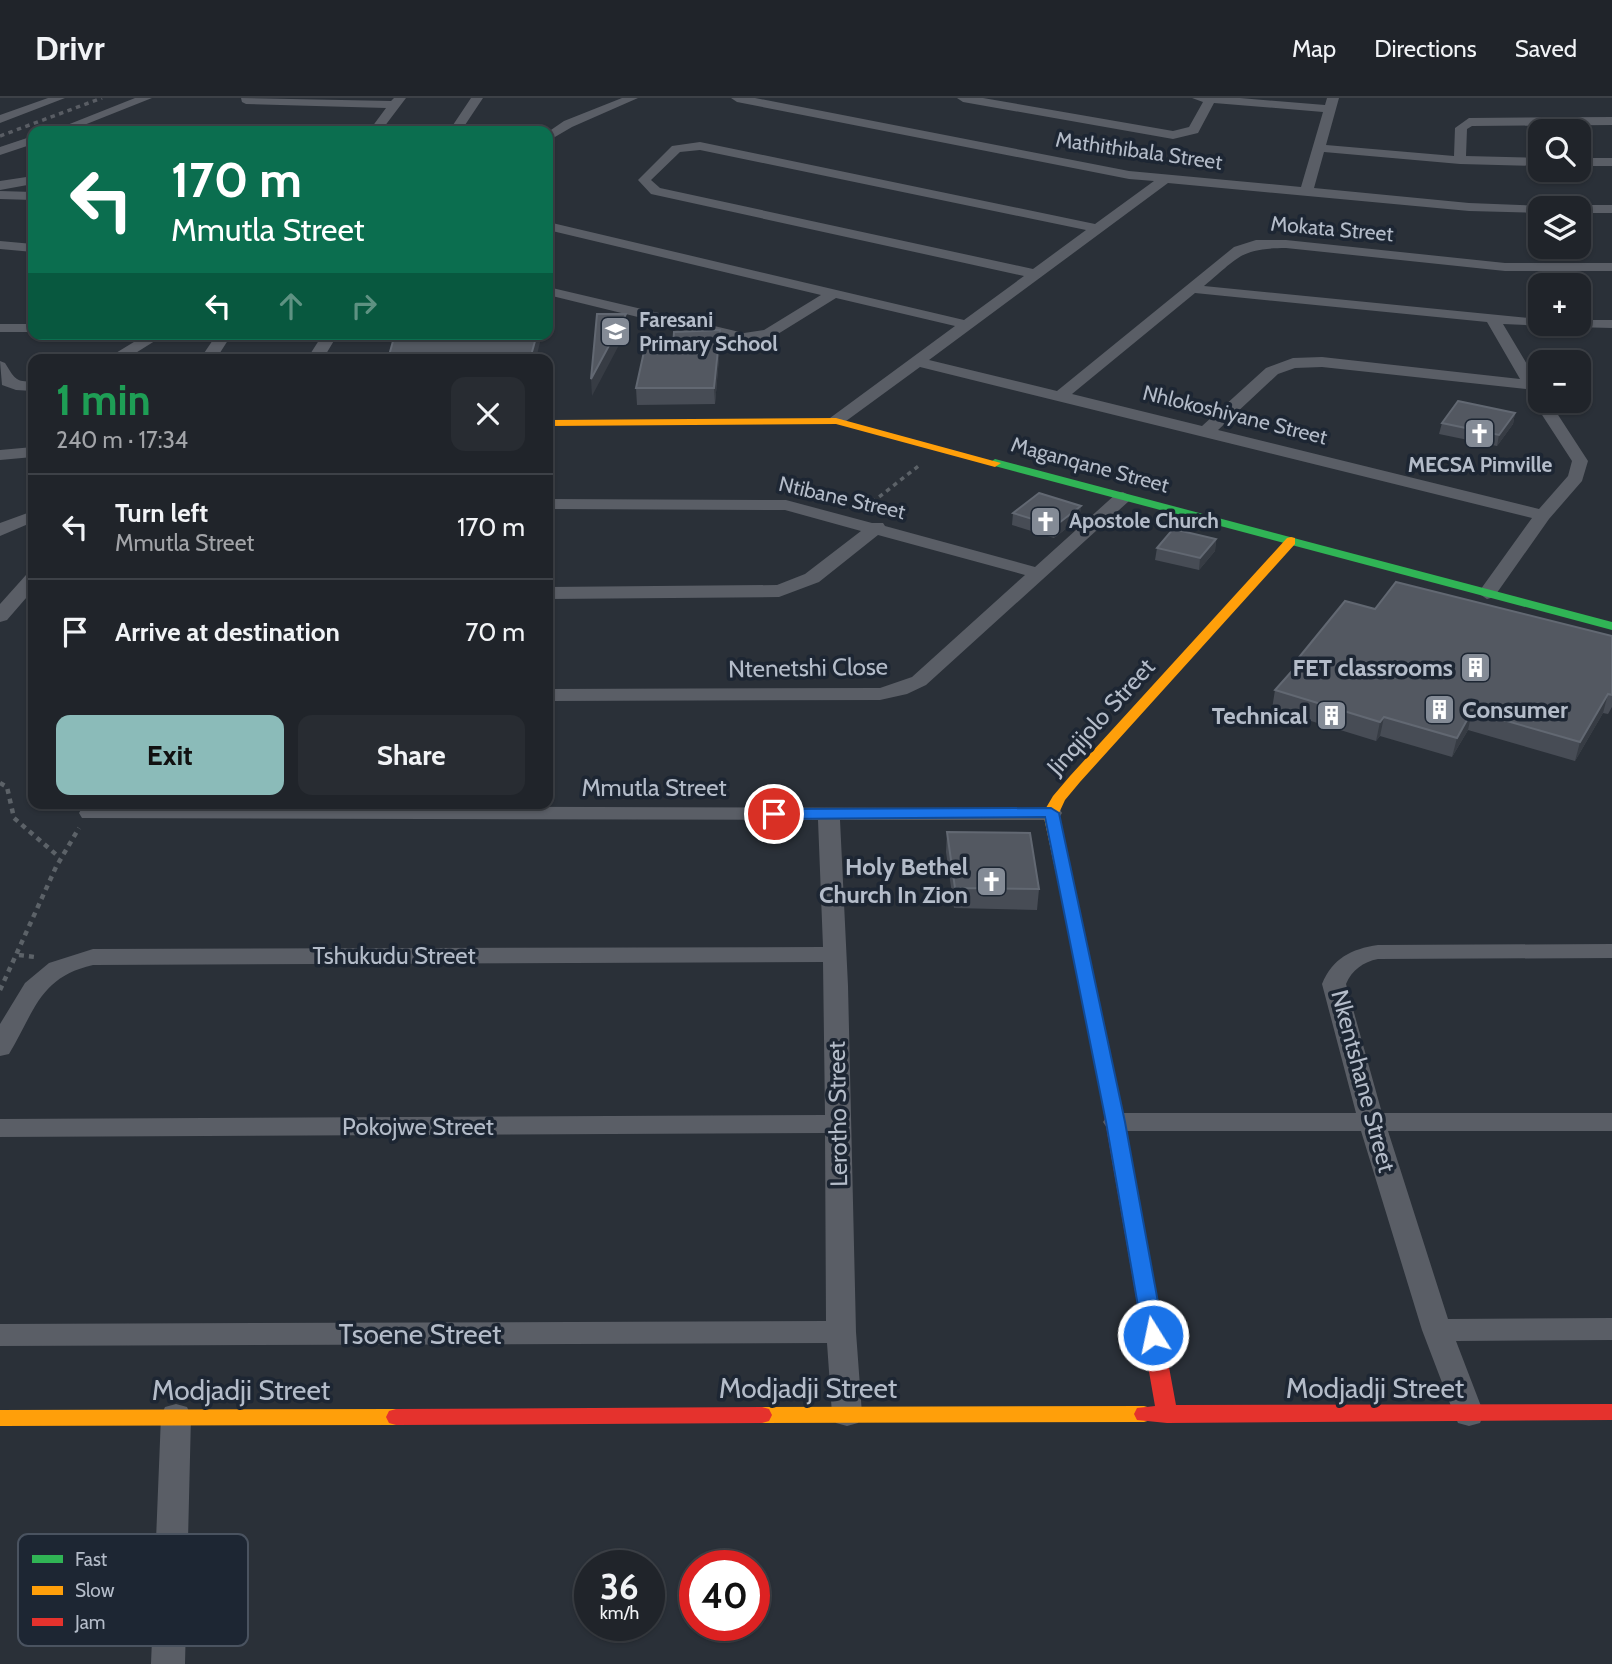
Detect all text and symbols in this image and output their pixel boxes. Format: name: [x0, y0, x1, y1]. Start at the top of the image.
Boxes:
text: Drivr: [35, 28, 105, 68]
text: Map: [1292, 34, 1336, 63]
text: Directions: [1374, 34, 1477, 63]
text: Saved: [1515, 34, 1577, 63]
map controls: [1528, 119, 1591, 413]
button: search: [1528, 119, 1591, 182]
street label: Mathithibala Street: [1054, 126, 1224, 175]
text: 170 m: [171, 150, 302, 209]
icon: left: [56, 154, 147, 245]
button: layers: [1528, 196, 1591, 259]
text: Mmutla Street: [171, 210, 365, 249]
street label: Mokata Street: [1270, 211, 1395, 246]
button: +: [1528, 273, 1591, 336]
icon: left: [199, 287, 237, 325]
icon: ahead: [272, 287, 310, 325]
icon: right: [345, 287, 383, 325]
place label: Faresani Primary School: [639, 307, 778, 356]
school or university icon: Faresani Primary School: [599, 315, 633, 349]
button: −: [1528, 350, 1591, 413]
text: 1 min: [56, 374, 151, 426]
button: close: [451, 377, 525, 451]
street label: Nhlokoshiyane Street: [1140, 380, 1330, 450]
church icon: MECSA Pimville: [1463, 416, 1497, 450]
text: 240 m · 17:34: [56, 426, 188, 454]
street label: Maganqane Street: [1009, 431, 1172, 498]
place label: MECSA Pimville: [1408, 452, 1552, 477]
street label: Ntibane Street: [776, 471, 908, 524]
text: Turn left: [115, 497, 208, 529]
church icon: Apostole Church: [1029, 504, 1063, 538]
icon: left: [56, 508, 94, 546]
place label: Apostole Church: [1069, 508, 1219, 533]
text: 170 m: [457, 511, 525, 543]
text: Mmutla Street: [115, 529, 254, 557]
icon: arrive: [56, 613, 94, 651]
text: Arrive at destination: [115, 616, 340, 648]
text: 70 m: [465, 616, 525, 648]
building icon: FET classrooms: [1459, 651, 1493, 685]
street label: Ntenetshi Close: [728, 652, 888, 683]
street label: Jinqijolo Street: [1040, 652, 1161, 782]
place label: FET classrooms: [1293, 653, 1453, 682]
building icon: Consumer: [1422, 693, 1456, 727]
place label: Consumer: [1462, 695, 1568, 724]
building icon: Technical: [1314, 699, 1348, 733]
place label: Technical: [1212, 701, 1308, 730]
button: Exit: [56, 715, 284, 795]
button: Share: [298, 715, 525, 795]
street label: Mmutla Street: [581, 773, 727, 802]
pin: [744, 784, 804, 844]
icon: arrive: [755, 795, 793, 833]
place label: Holy Bethel Church In Zion: [819, 852, 968, 909]
church icon: Holy Bethel Church In Zion: [974, 864, 1008, 898]
street label: Tshukudu Street: [312, 941, 476, 970]
street label: Nkentshane Street: [1325, 986, 1402, 1175]
street label: Lerotho Street: [822, 1041, 853, 1187]
street label: Pokojwe Street: [342, 1112, 494, 1141]
position arrow: [1116, 1298, 1190, 1372]
street label: Tsoene Street: [339, 1317, 501, 1351]
street label: Modjadji Street: [719, 1371, 897, 1405]
street label: Modjadji Street: [1286, 1371, 1464, 1405]
street label: Modjadji Street: [152, 1373, 330, 1407]
legend: [18, 1534, 248, 1646]
text: Fast: [75, 1548, 108, 1571]
speed limit sign: 40: [679, 1550, 770, 1641]
text: 36: [600, 1565, 639, 1608]
text: Slow: [75, 1579, 115, 1602]
text: km/h: [600, 1602, 639, 1624]
text: Jam: [74, 1611, 105, 1634]

